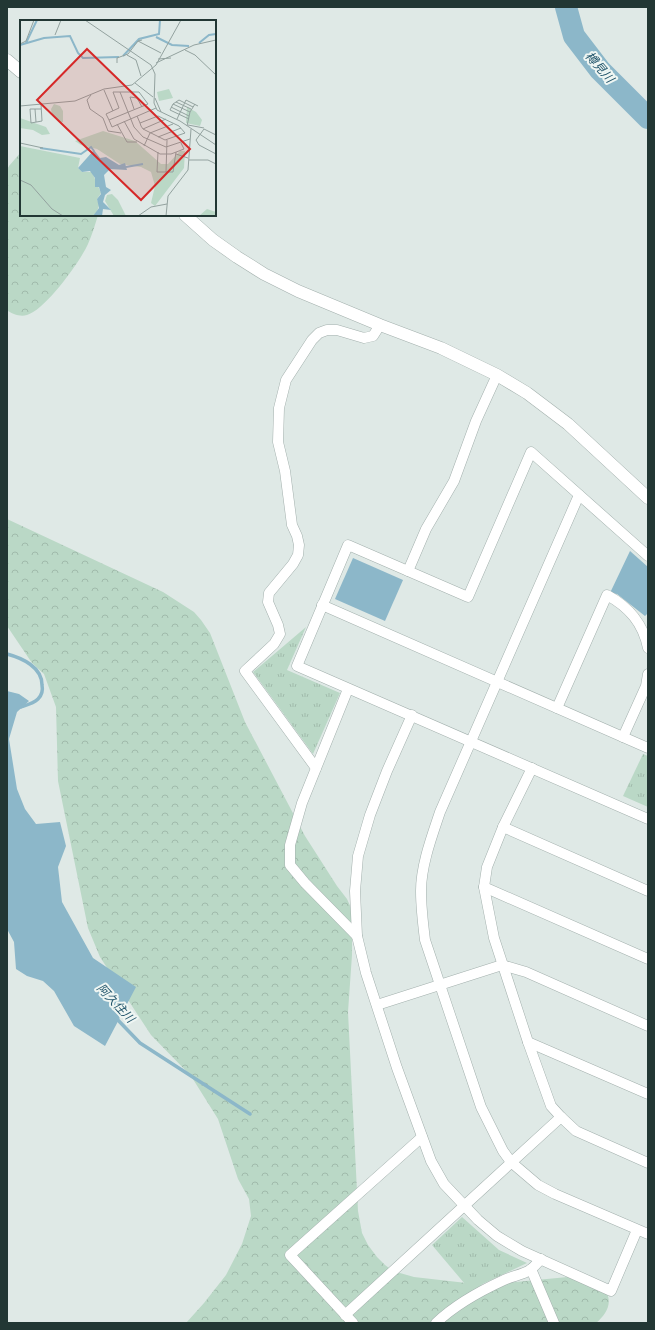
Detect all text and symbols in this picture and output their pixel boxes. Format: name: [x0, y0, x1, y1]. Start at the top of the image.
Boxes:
inset map: [20, 20, 216, 216]
water label: 樽見川: [582, 48, 620, 88]
water label: 阿久住川: [93, 980, 140, 1028]

